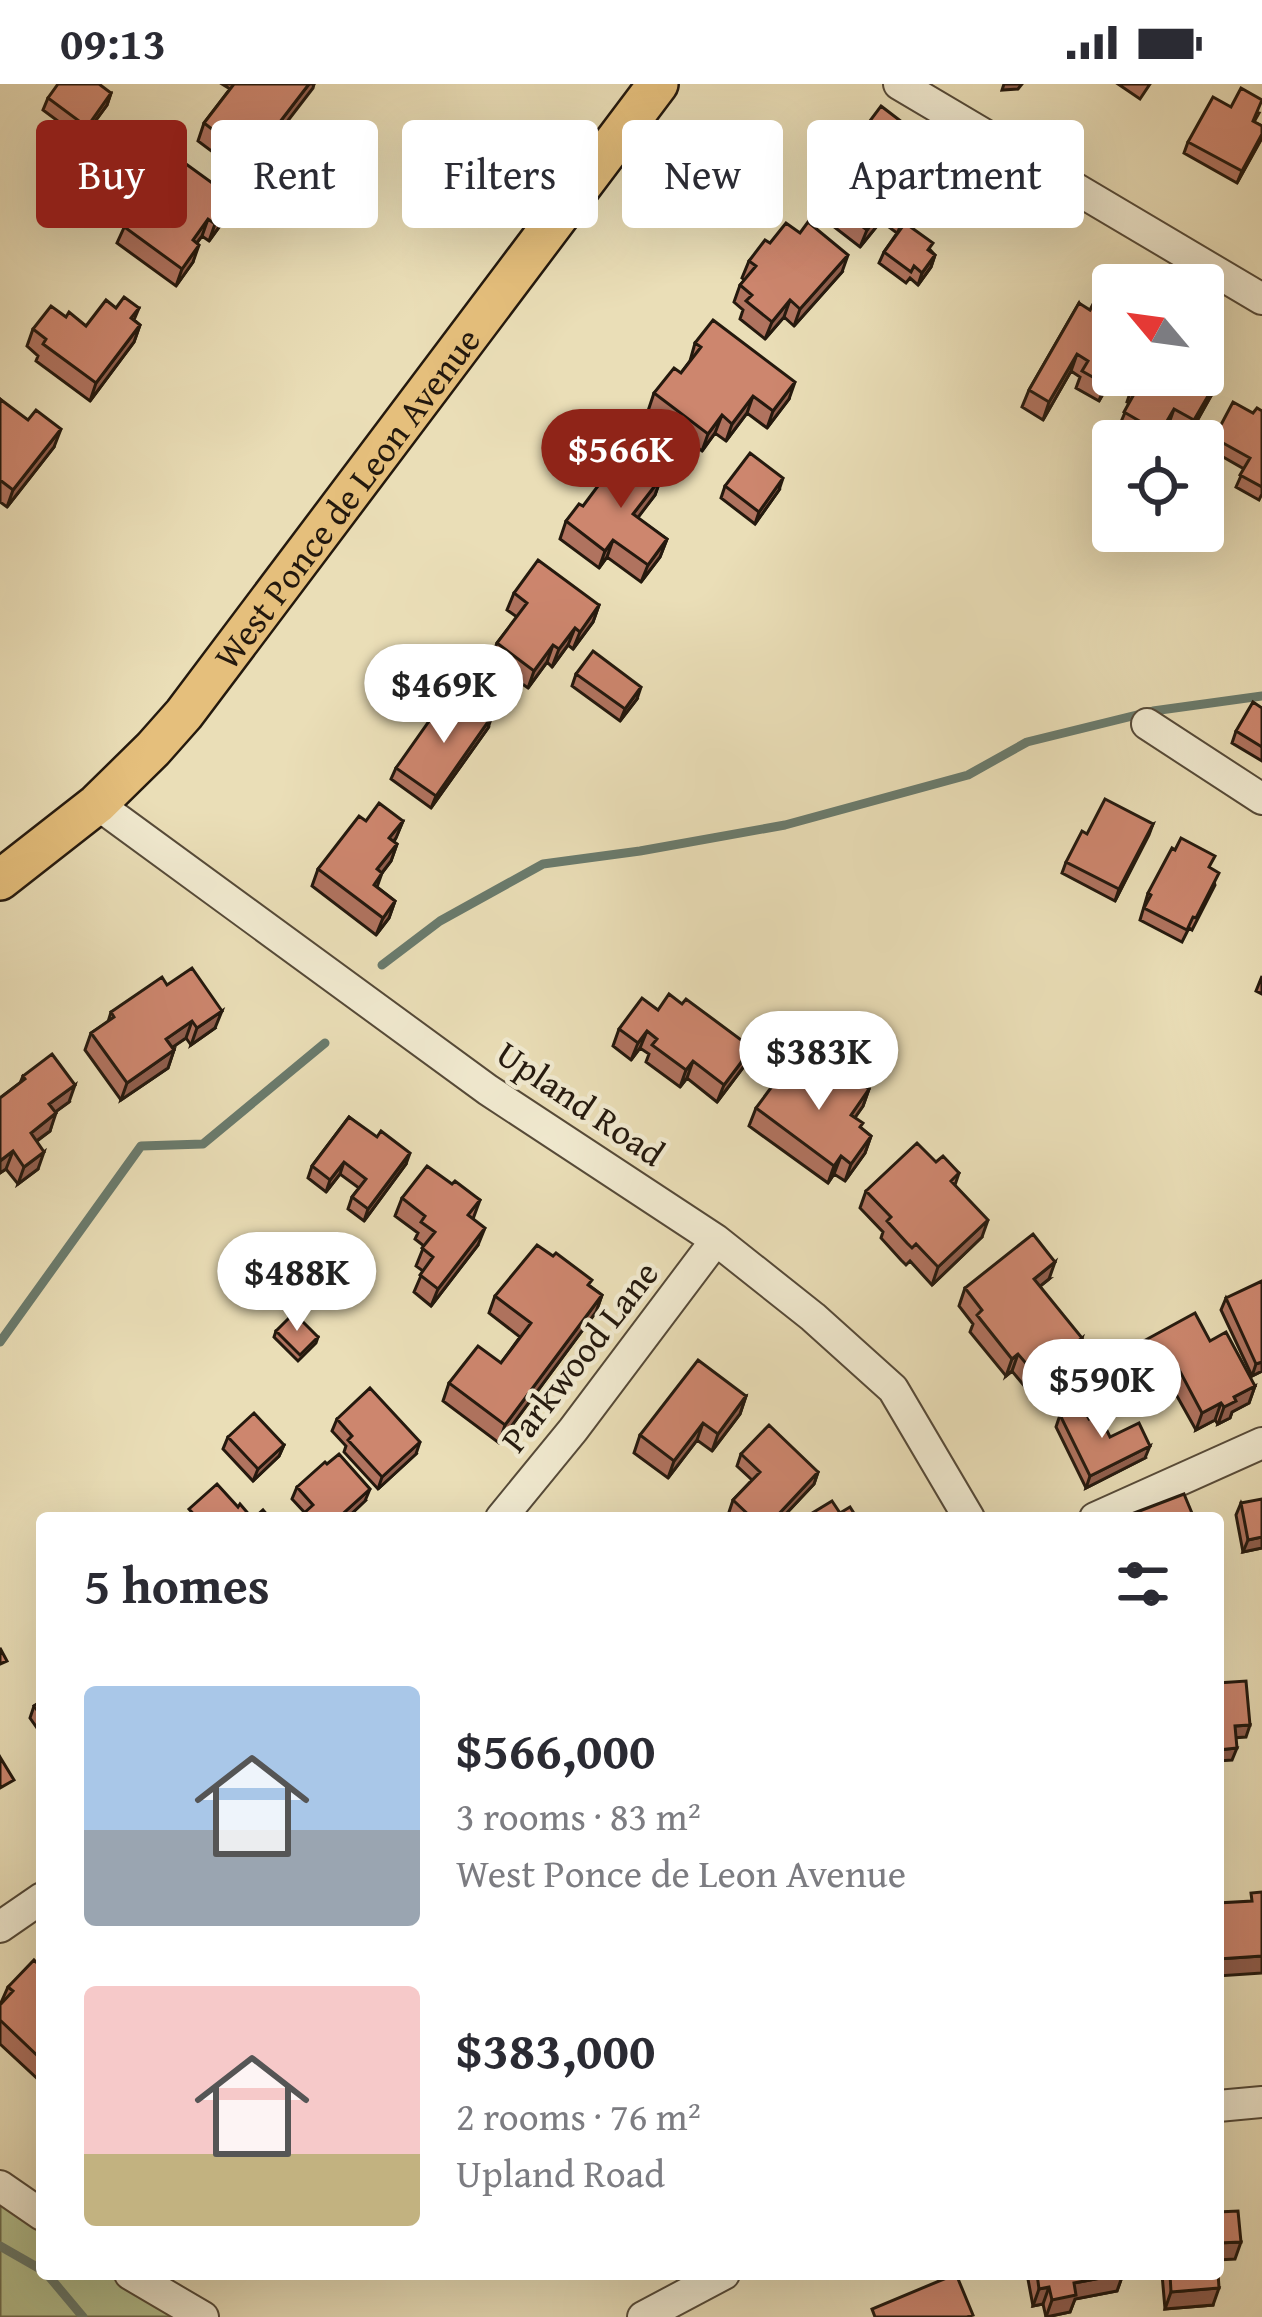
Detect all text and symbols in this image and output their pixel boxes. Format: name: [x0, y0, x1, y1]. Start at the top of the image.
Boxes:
text: 09:13: [60, 10, 166, 75]
chip: Buy: [36, 120, 187, 228]
chip: Rent: [211, 120, 378, 228]
chip: Filters: [402, 120, 598, 228]
chip: New: [622, 120, 783, 228]
chip: Apartment: [807, 120, 1084, 228]
north arrow: [1092, 264, 1224, 396]
map controls: [1092, 264, 1224, 552]
street label: West Ponce de Leon Avenue: [200, 316, 492, 679]
pin: $566K: [537, 409, 705, 511]
text: $566K: [568, 419, 674, 476]
button: locate: [1092, 420, 1224, 552]
pin: $469K: [360, 644, 528, 746]
text: $469K: [391, 654, 497, 711]
pin: $383K: [735, 1011, 903, 1113]
text: $383K: [766, 1021, 872, 1078]
street label: Upland Road: [486, 1027, 676, 1178]
pin: $488K: [213, 1232, 381, 1334]
text: $488K: [244, 1242, 350, 1299]
street label: Parkwood Lane: [487, 1249, 670, 1463]
pin: $590K: [1018, 1339, 1186, 1441]
text: $590K: [1049, 1349, 1155, 1406]
text: 5 homes: [84, 1547, 270, 1622]
icon: filters: [1110, 1551, 1176, 1617]
text: $566,000: [456, 1712, 655, 1787]
icon: home: [180, 1734, 324, 1878]
text: 3 rooms · 83 m²: [456, 1787, 701, 1844]
text: West Ponce de Leon Avenue: [456, 1844, 906, 1901]
text: $383,000: [456, 2012, 655, 2087]
icon: home: [180, 2034, 324, 2178]
text: 2 rooms · 76 m²: [456, 2087, 701, 2144]
text: Upland Road: [456, 2144, 665, 2201]

